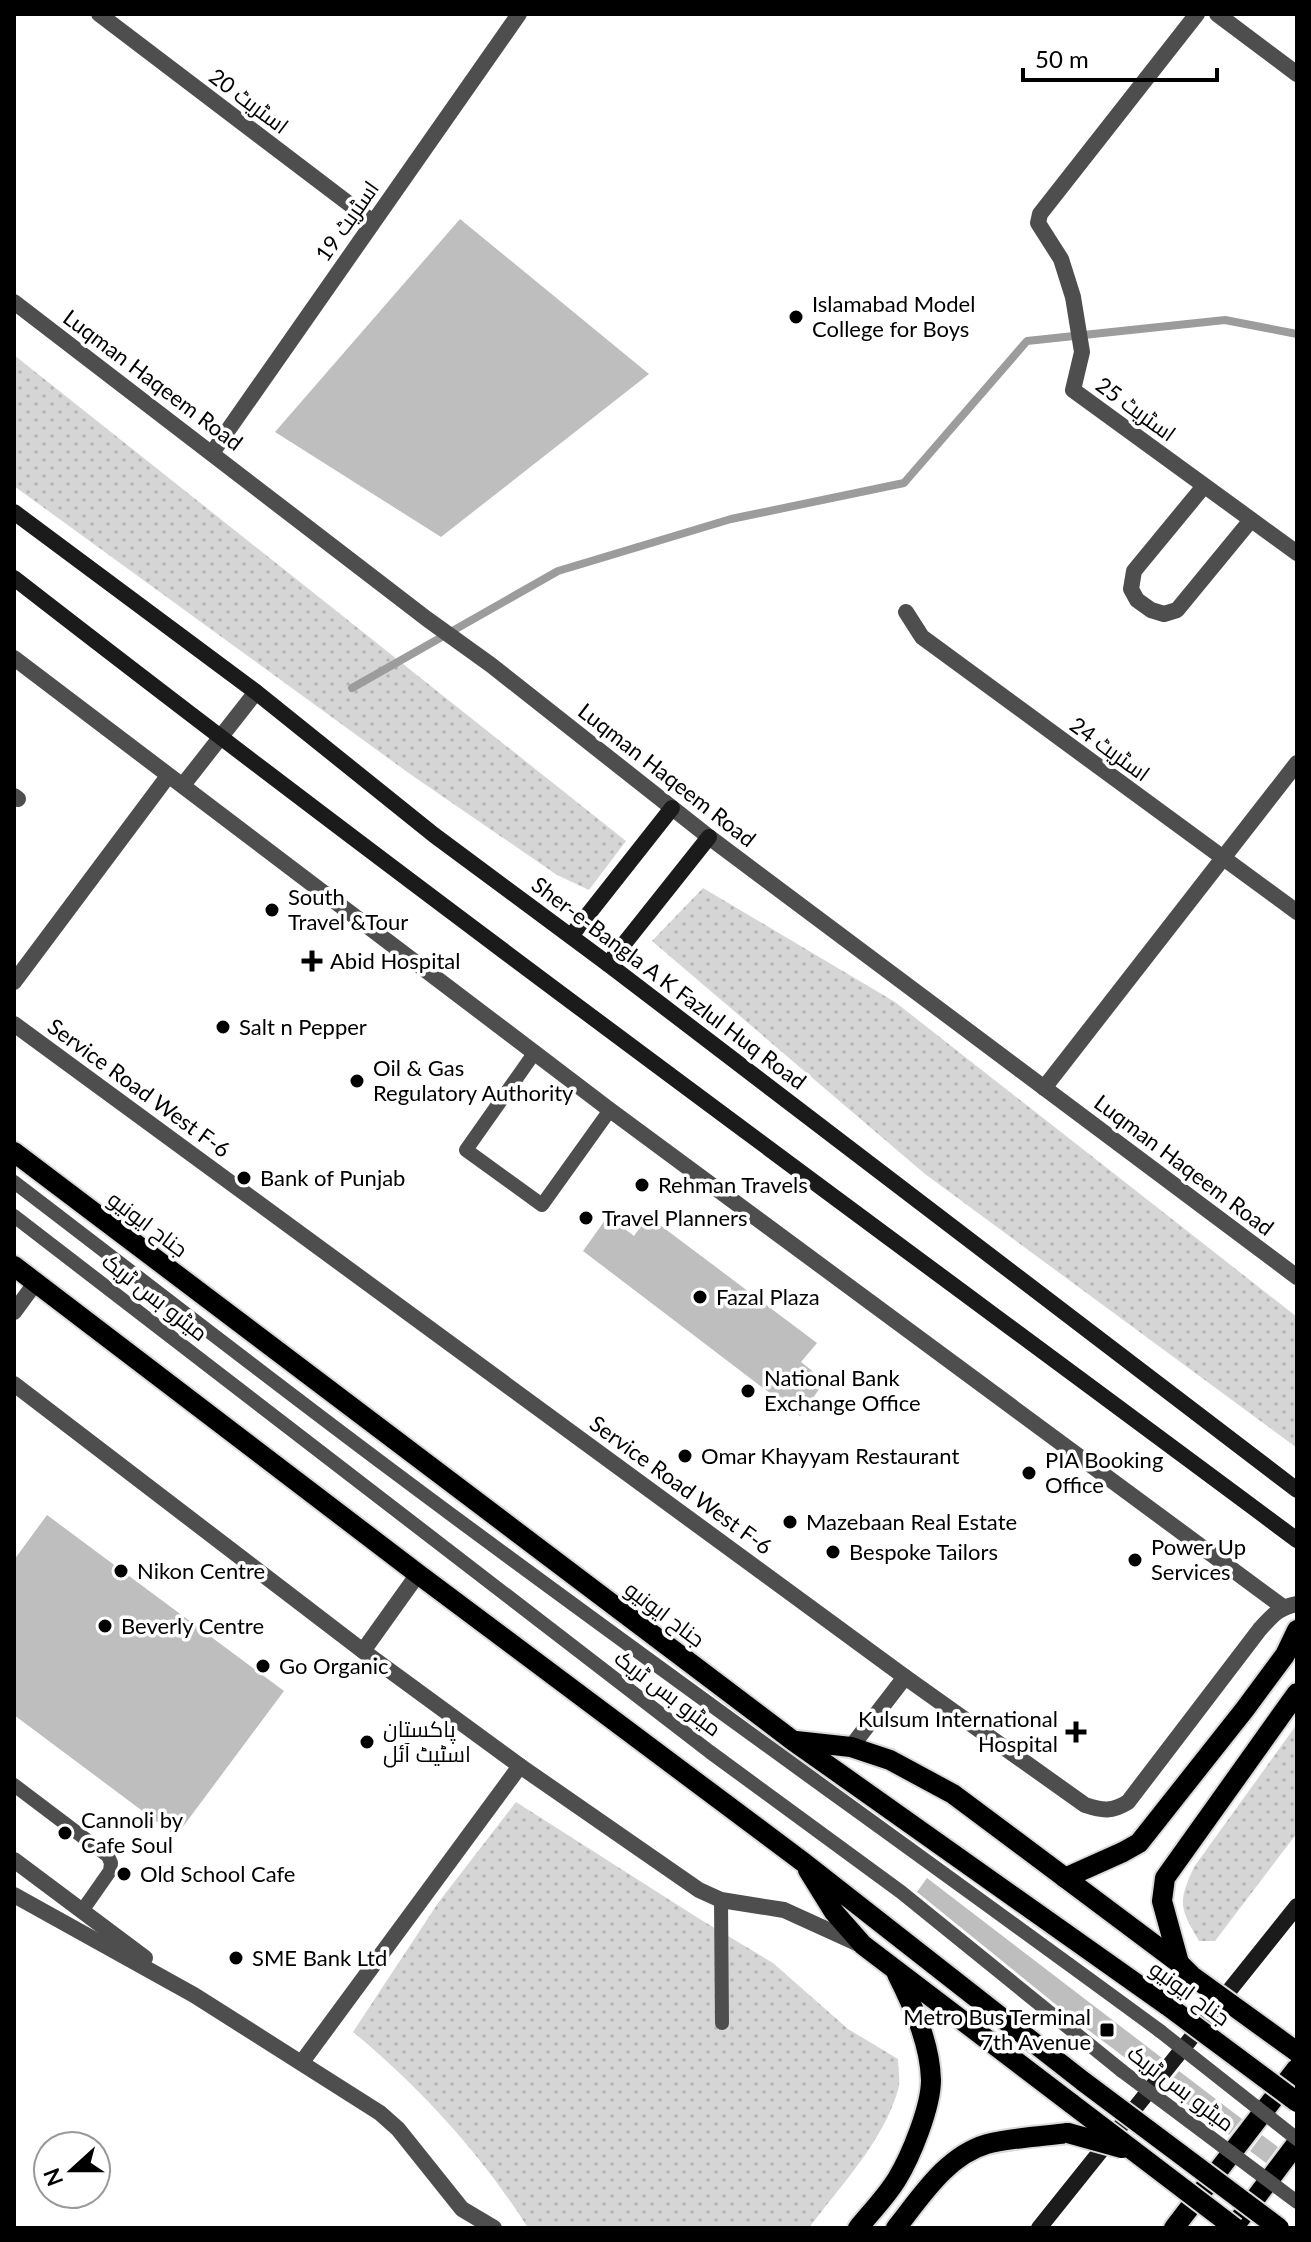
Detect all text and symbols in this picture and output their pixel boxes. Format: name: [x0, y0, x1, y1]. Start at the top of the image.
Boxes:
scale bar: [1023, 32, 1217, 82]
text: 50 m: [1035, 44, 1089, 73]
street label: اسٹریٹ 20: [204, 62, 294, 139]
street label: اسٹریٹ 19: [309, 175, 384, 266]
place label: Islamabad Model College for Boys: [812, 290, 975, 342]
street label: Luqman Haqeem Road: [58, 303, 248, 456]
marker: Islamabad Model College for Boys: [787, 308, 805, 326]
street label: اسٹریٹ 25: [1091, 371, 1182, 447]
street label: Luqman Haqeem Road: [573, 697, 761, 852]
street label: اسٹریٹ 24: [1065, 711, 1156, 787]
street label: Sher-e-Bangla A K Fazlul Huq Road: [527, 871, 812, 1095]
place label: South Travel &Tour: [288, 883, 408, 935]
marker: South Travel &Tour: [263, 901, 281, 919]
place label: Abid Hospital: [330, 947, 460, 974]
marker: Abid Hospital: [301, 950, 323, 972]
street label: Service Road West F-6: [43, 1012, 236, 1163]
place label: Salt n Pepper: [239, 1013, 367, 1040]
marker: Salt n Pepper: [214, 1018, 232, 1036]
place label: Oil & Gas Regulatory Authority: [373, 1054, 574, 1106]
marker: Oil & Gas Regulatory Authority: [348, 1072, 366, 1090]
street label: Luqman Haqeem Road: [1089, 1088, 1279, 1241]
place label: Bank of Punjab: [260, 1164, 405, 1191]
marker: Bank of Punjab: [235, 1169, 253, 1187]
place label: Rehman Travels: [658, 1171, 808, 1198]
marker: Rehman Travels: [633, 1176, 651, 1194]
street label: جناح ایونیو: [102, 1185, 194, 1264]
place label: Travel Planners: [602, 1204, 748, 1231]
marker: Travel Planners: [577, 1209, 595, 1227]
street label: میٹرو بس ٹریک: [97, 1247, 213, 1347]
place label: Fazal Plaza: [716, 1283, 820, 1310]
marker: Fazal Plaza: [691, 1288, 709, 1306]
place label: National Bank Exchange Office: [764, 1364, 921, 1416]
marker: National Bank Exchange Office: [739, 1382, 757, 1400]
street label: Service Road West F-6: [585, 1409, 778, 1560]
place label: Omar Khayyam Restaurant: [701, 1442, 959, 1469]
place label: PIA Booking Office: [1045, 1446, 1163, 1498]
marker: Omar Khayyam Restaurant: [676, 1447, 694, 1465]
marker: PIA Booking Office: [1020, 1464, 1038, 1482]
place label: Mazebaan Real Estate: [806, 1508, 1017, 1535]
marker: Mazebaan Real Estate: [781, 1513, 799, 1531]
place label: Power Up Services: [1151, 1533, 1246, 1585]
place label: Bespoke Tailors: [849, 1538, 998, 1565]
marker: Bespoke Tailors: [824, 1543, 842, 1561]
marker: Power Up Services: [1126, 1551, 1144, 1569]
place label: Nikon Centre: [137, 1557, 265, 1584]
marker: Nikon Centre: [112, 1562, 130, 1580]
street label: جناح ایونیو: [619, 1575, 711, 1654]
place label: Beverly Centre: [121, 1612, 264, 1639]
marker: Beverly Centre: [96, 1617, 114, 1635]
street label: میٹرو بس ٹریک: [609, 1644, 727, 1742]
place label: Go Organic: [279, 1652, 389, 1679]
marker: Go Organic: [254, 1657, 272, 1675]
place label: Kulsum International Hospital: [858, 1705, 1058, 1757]
place label: پاکستان اسٹیٹ آئل: [383, 1715, 471, 1768]
marker: Kulsum International Hospital: [1065, 1721, 1087, 1743]
marker: پاکستان اسٹیٹ آئل: [358, 1733, 376, 1751]
place label: Cannoli by Cafe Soul: [81, 1806, 184, 1858]
marker: Cannoli by Cafe Soul: [56, 1824, 74, 1842]
place label: Old School Cafe: [140, 1860, 295, 1887]
marker: Old School Cafe: [115, 1865, 133, 1883]
place label: SME Bank Ltd: [252, 1944, 387, 1971]
marker: SME Bank Ltd: [227, 1949, 245, 1967]
street label: جناح ایونیو: [1144, 1954, 1236, 2033]
place label: Metro Bus Terminal 7th Avenue: [903, 2003, 1091, 2055]
marker: Metro Bus Terminal 7th Avenue: [1098, 2021, 1116, 2039]
street label: میٹرو بس ٹریک: [1122, 2039, 1240, 2137]
north arrow: [32, 2130, 112, 2210]
text: N: [37, 2165, 69, 2190]

